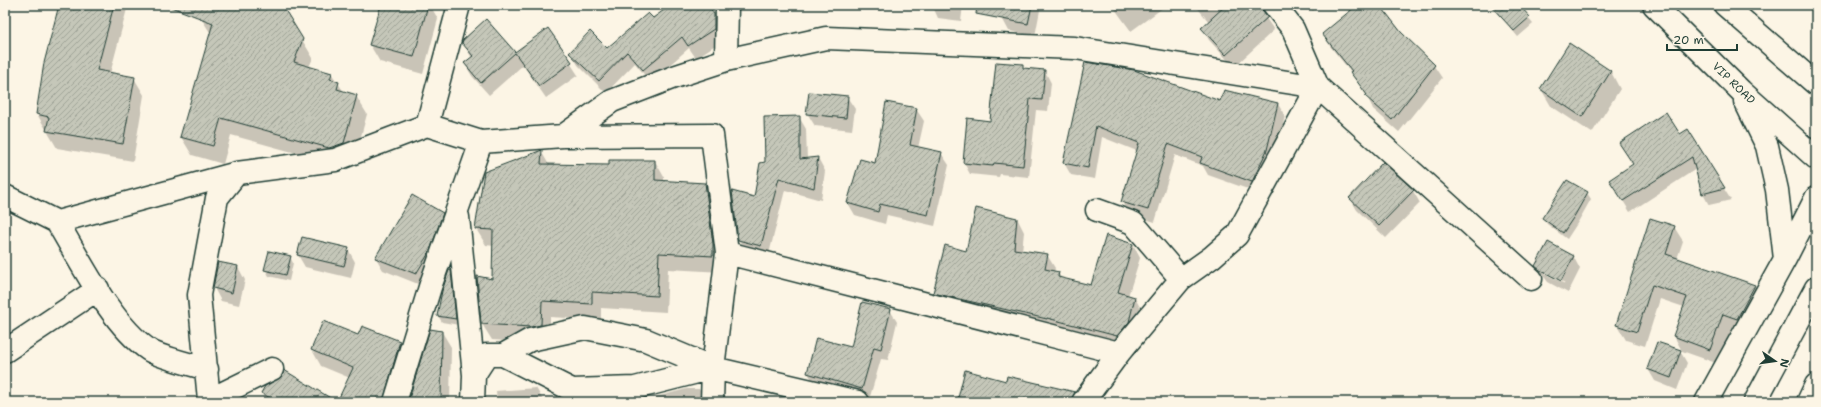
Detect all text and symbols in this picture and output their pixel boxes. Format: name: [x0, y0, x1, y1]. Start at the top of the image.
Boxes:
scale bar: [1667, 26, 1737, 52]
text: 20 m: [1673, 32, 1704, 48]
street label: VIP ROAD: [1709, 59, 1758, 108]
north arrow: [1755, 341, 1795, 381]
text: N: [1776, 357, 1793, 369]

